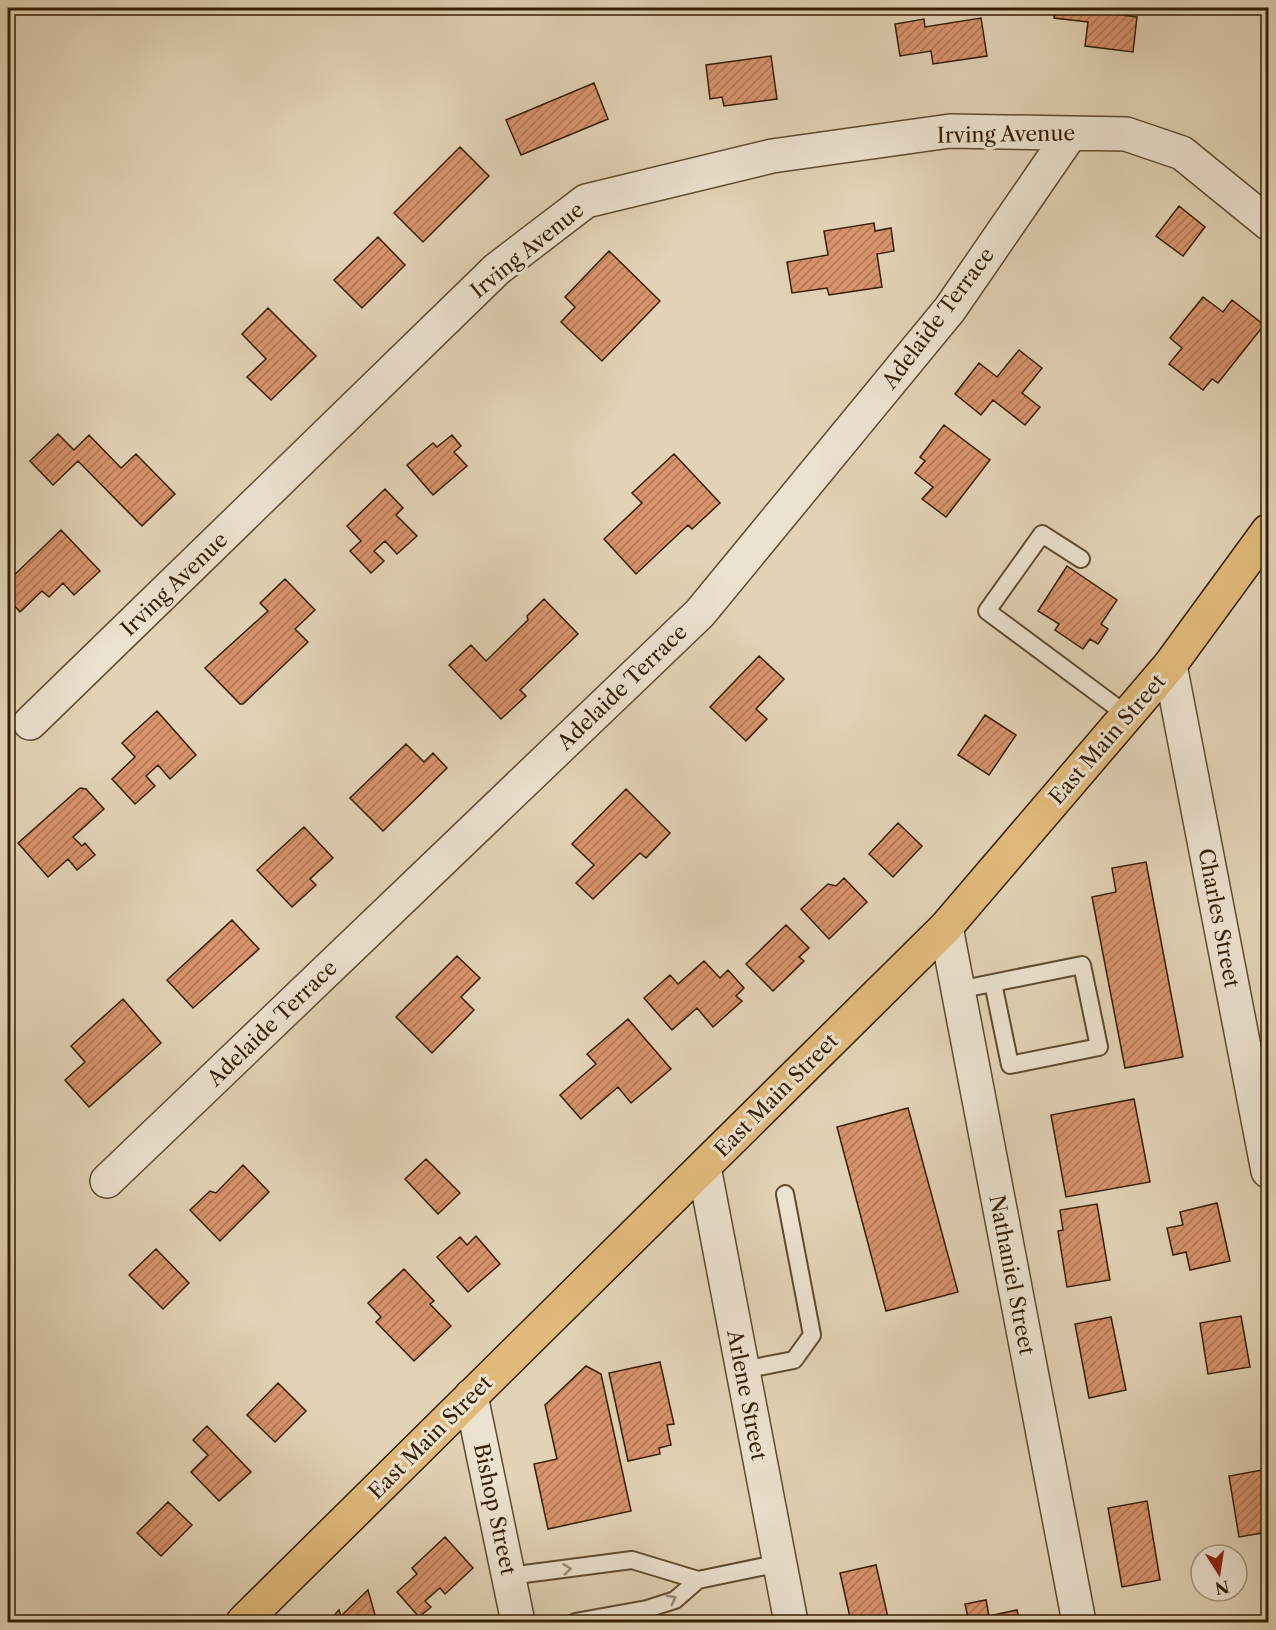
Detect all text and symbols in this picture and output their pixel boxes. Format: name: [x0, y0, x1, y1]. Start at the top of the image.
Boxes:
street label: Irving Avenue: [937, 120, 1075, 148]
street label: Irving Avenue: [465, 197, 589, 303]
street label: Adelaide Terrace: [876, 243, 999, 394]
street label: Irving Avenue: [116, 527, 232, 641]
street label: Adelaide Terrace: [551, 619, 692, 756]
street label: East Main Street: [1044, 668, 1171, 809]
street label: Charles Street: [1193, 846, 1245, 990]
street label: Adelaide Terrace: [201, 955, 342, 1092]
street label: East Main Street: [709, 1028, 843, 1162]
street label: Nathaniel Street: [984, 1193, 1040, 1358]
street label: Arlene Street: [722, 1327, 772, 1463]
street label: East Main Street: [363, 1370, 497, 1504]
street label: Bishop Street: [469, 1441, 521, 1578]
north arrow: [1189, 1543, 1249, 1603]
one-way arrow: [562, 1563, 571, 1576]
text: N: [1213, 1576, 1231, 1599]
one-way arrow: [666, 1595, 676, 1606]

